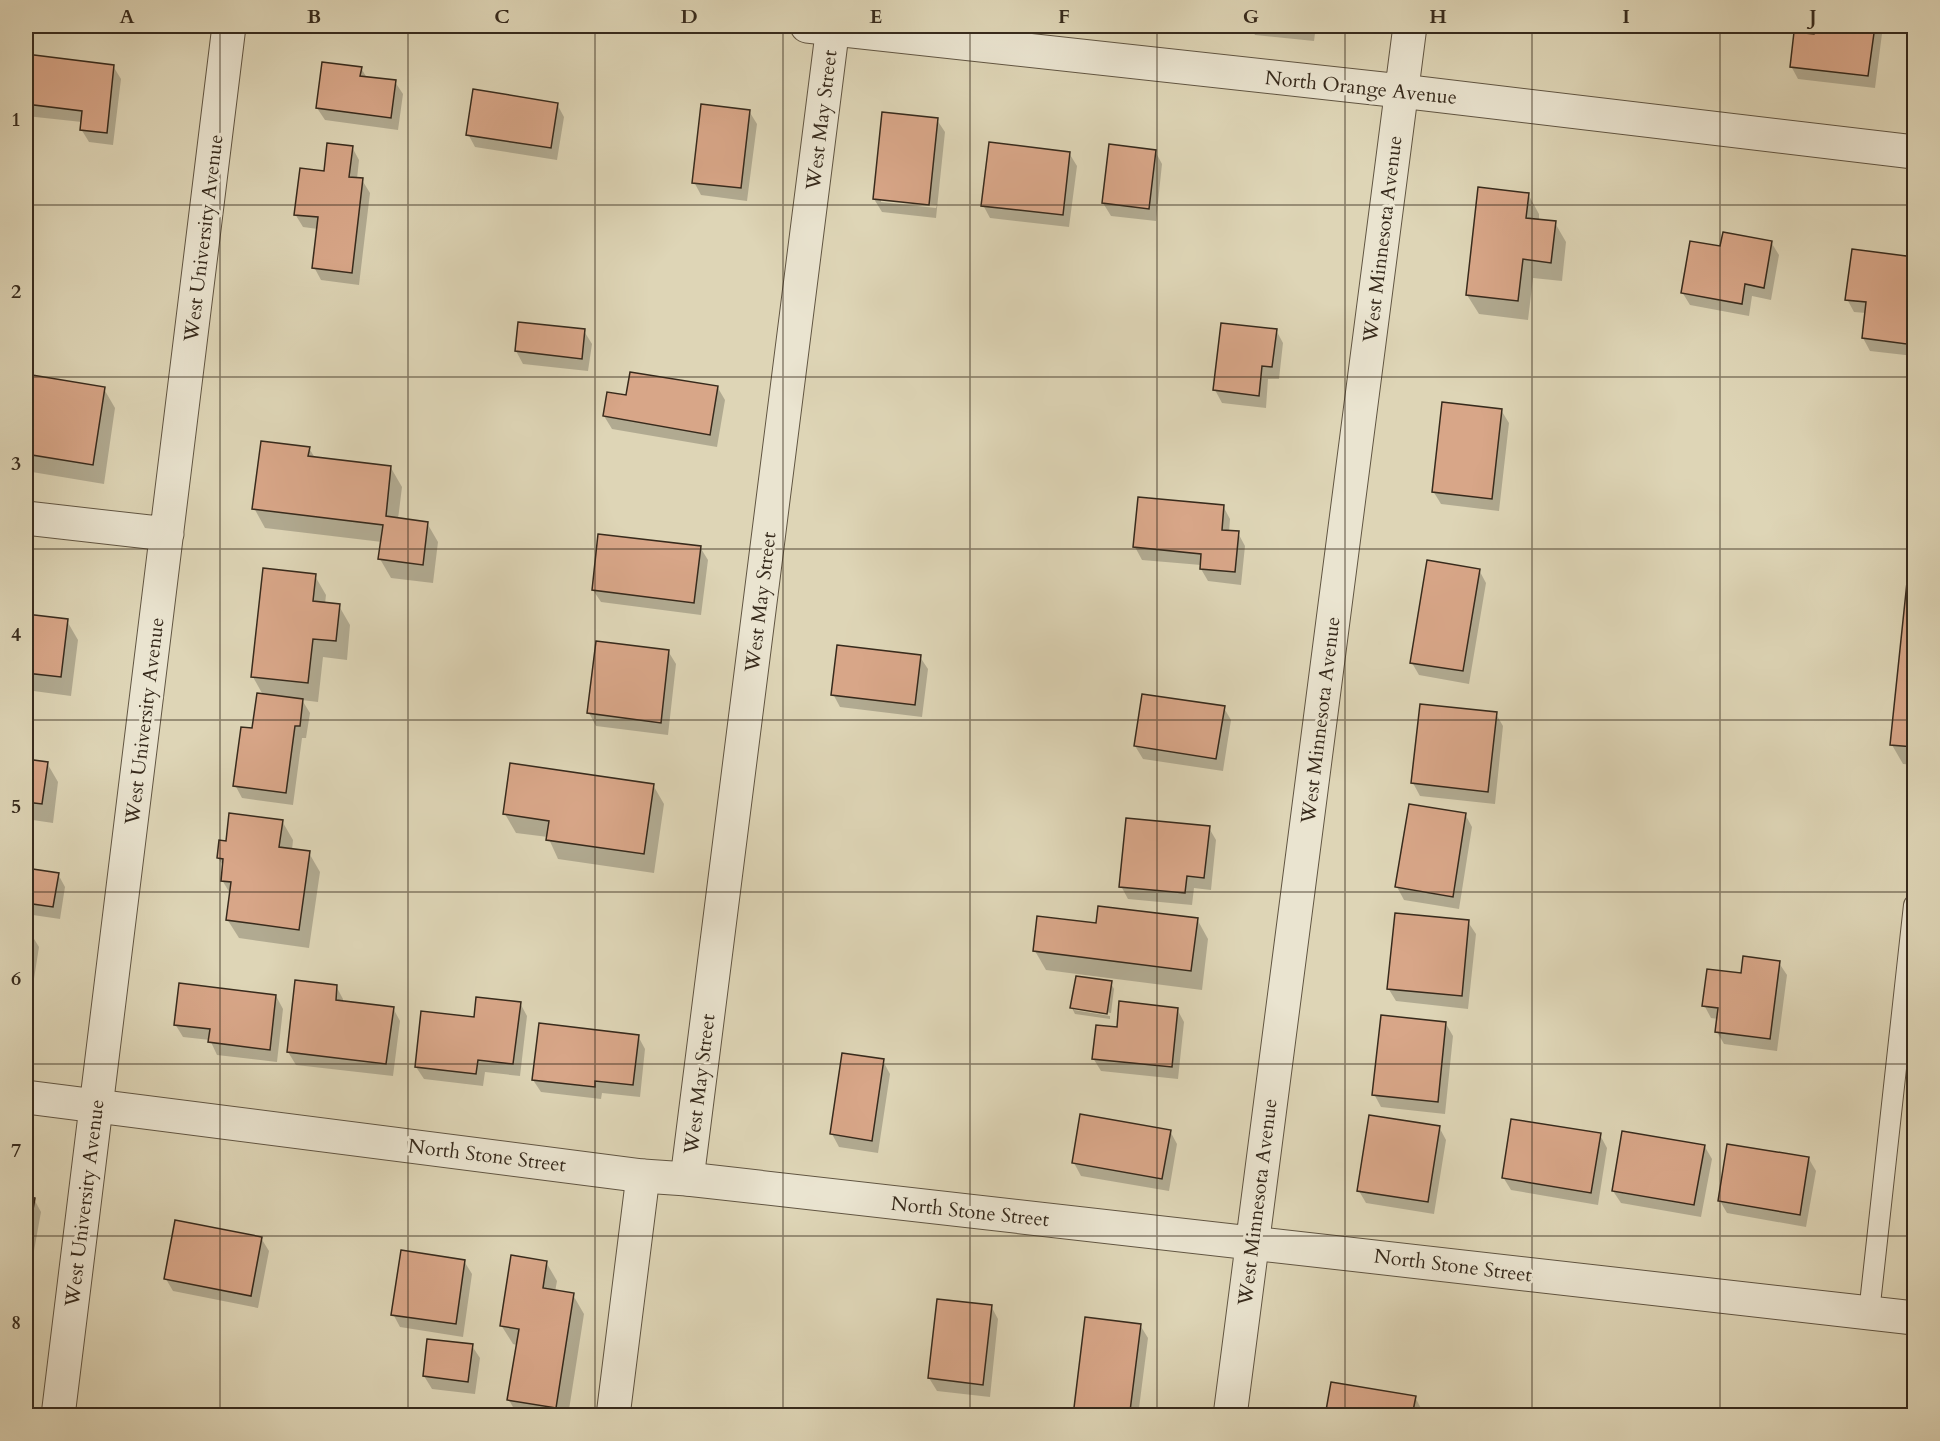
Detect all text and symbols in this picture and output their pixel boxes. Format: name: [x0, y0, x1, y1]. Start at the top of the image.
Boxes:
text: A: [119, 3, 135, 30]
text: B: [307, 3, 321, 30]
text: C: [494, 3, 510, 30]
text: D: [680, 3, 698, 30]
text: E: [870, 3, 882, 30]
text: F: [1058, 3, 1070, 30]
text: G: [1243, 3, 1259, 30]
text: H: [1429, 3, 1447, 30]
text: I: [1622, 3, 1630, 30]
text: J: [1806, 3, 1817, 30]
street label: West May Street: [799, 48, 844, 193]
street label: North Orange Avenue: [1264, 64, 1458, 111]
text: 1: [11, 106, 21, 133]
street label: West University Avenue: [177, 133, 230, 344]
street label: West Minnesota Avenue: [1356, 134, 1409, 345]
text: 2: [11, 278, 21, 305]
text: 3: [11, 450, 21, 477]
street label: West May Street: [738, 530, 783, 675]
street label: West Minnesota Avenue: [1294, 615, 1347, 826]
street label: West University Avenue: [118, 616, 171, 827]
text: 4: [11, 621, 21, 648]
text: 5: [11, 793, 21, 820]
text: 6: [11, 965, 21, 992]
street label: West May Street: [677, 1012, 722, 1157]
street label: West Minnesota Avenue: [1231, 1097, 1284, 1308]
street label: West University Avenue: [58, 1098, 111, 1309]
street label: North Stone Street: [406, 1132, 568, 1179]
text: 7: [11, 1137, 21, 1164]
street label: North Stone Street: [890, 1190, 1051, 1233]
street label: North Stone Street: [1372, 1242, 1534, 1289]
text: 8: [11, 1309, 21, 1336]

